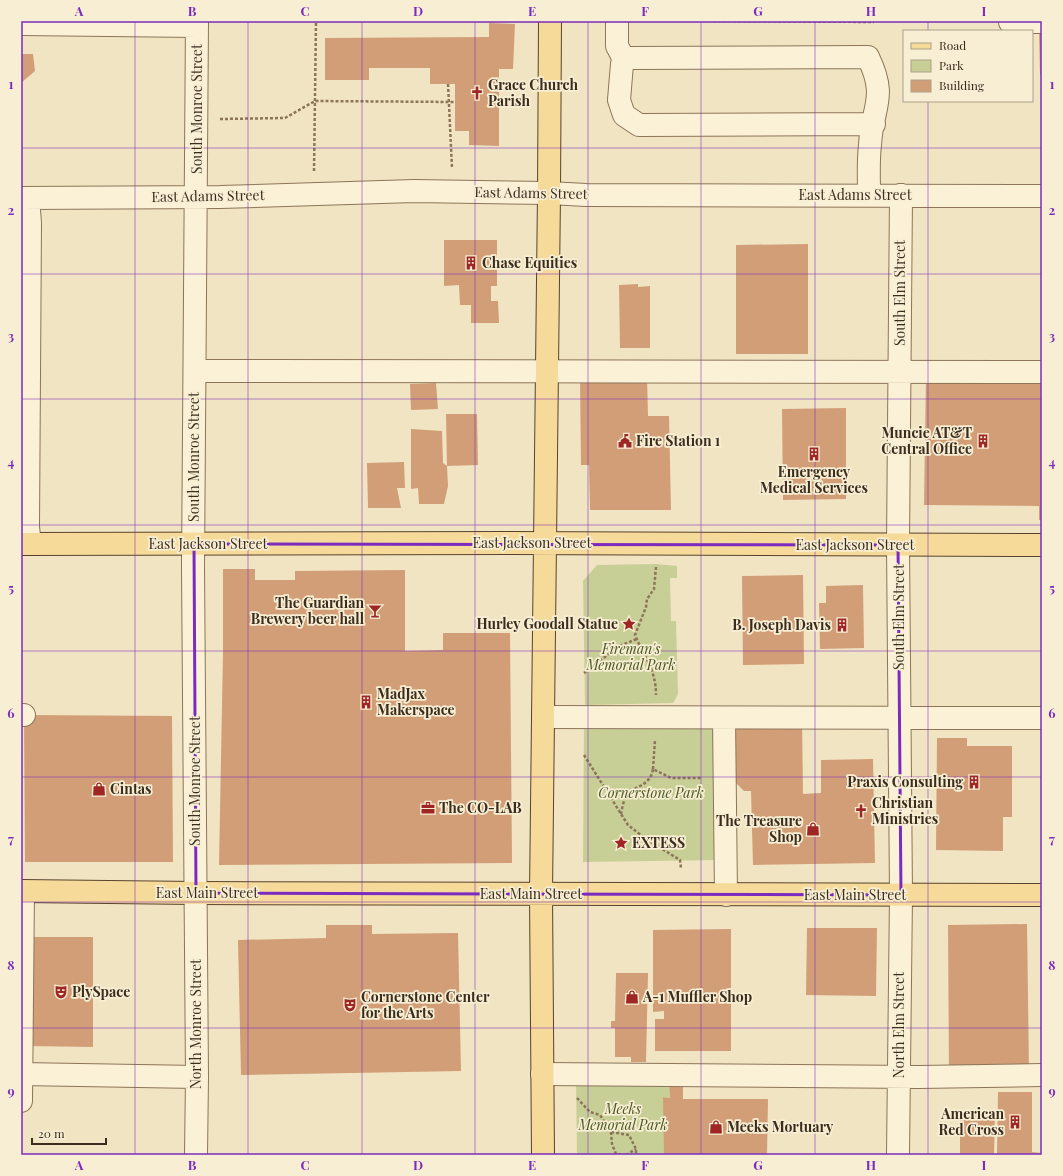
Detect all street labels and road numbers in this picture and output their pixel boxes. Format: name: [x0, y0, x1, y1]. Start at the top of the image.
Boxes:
street label: South Monroe Street: [187, 43, 206, 174]
street label: East Adams Street: [474, 182, 589, 203]
street label: East Adams Street: [151, 185, 266, 206]
street label: East Adams Street: [798, 185, 913, 204]
street label: South Elm Street: [890, 239, 909, 346]
street label: South Monroe Street: [184, 391, 203, 522]
street label: East Jackson Street: [472, 533, 593, 552]
street label: East Jackson Street: [148, 534, 269, 553]
street label: East Jackson Street: [795, 535, 916, 554]
street label: South Elm Street: [889, 563, 908, 670]
street label: South Monroe Street: [185, 715, 204, 846]
street label: East Main Street: [156, 883, 259, 902]
street label: East Main Street: [480, 884, 583, 903]
street label: East Main Street: [804, 885, 907, 904]
street label: North Monroe Street: [186, 958, 205, 1089]
street label: North Elm Street: [889, 971, 908, 1078]

